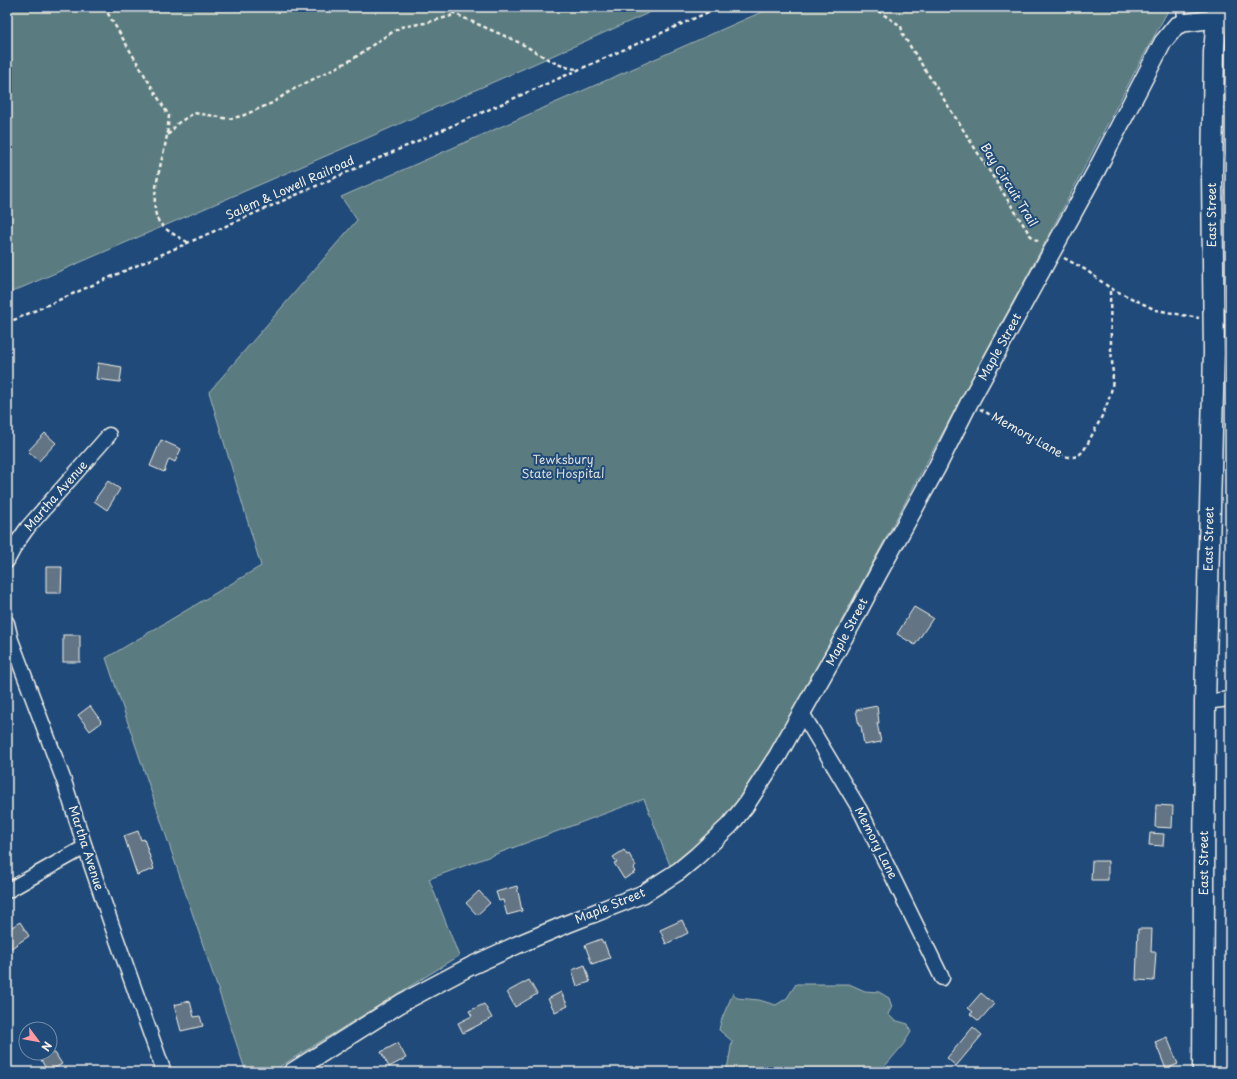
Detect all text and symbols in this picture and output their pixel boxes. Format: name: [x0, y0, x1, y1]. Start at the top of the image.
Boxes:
street label: Bay Circuit Trail: [977, 139, 1043, 230]
street label: Salem & Lowell Railroad: [222, 151, 357, 224]
street label: East Street: [1202, 183, 1220, 247]
street label: Maple Street: [973, 309, 1025, 383]
street label: Memory Lane: [989, 407, 1067, 461]
park label: Tewksbury State Hospital: [522, 450, 604, 482]
street label: Martha Avenue: [19, 456, 91, 535]
street label: East Street: [1198, 506, 1218, 571]
street label: Maple Street: [821, 594, 872, 669]
street label: Martha Avenue: [65, 803, 109, 893]
street label: Memory Lane: [851, 803, 903, 882]
street label: East Street: [1194, 831, 1212, 895]
street label: Maple Street: [572, 883, 648, 927]
north arrow: [18, 1021, 58, 1061]
text: N: [37, 1038, 56, 1055]

